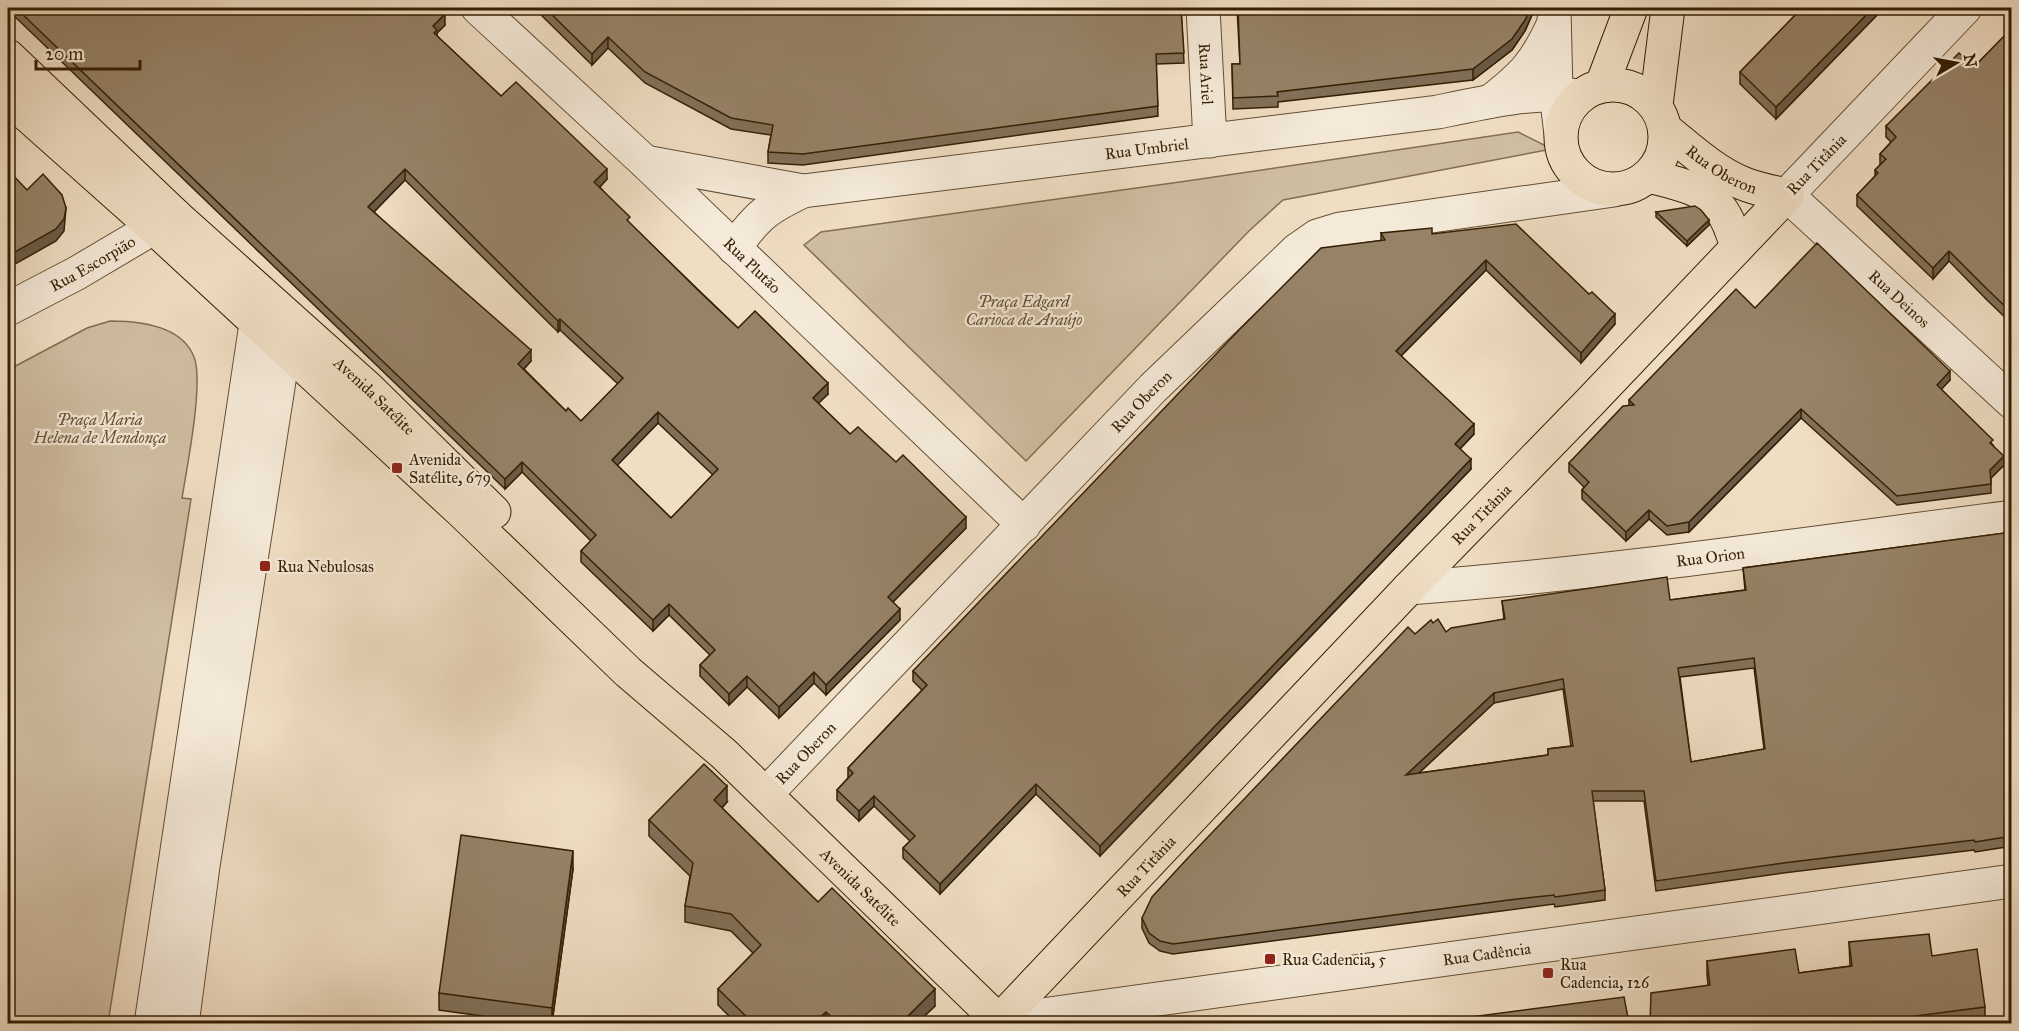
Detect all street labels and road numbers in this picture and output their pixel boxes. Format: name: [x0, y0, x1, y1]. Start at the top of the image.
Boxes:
street label: Rua Ariel: [1195, 42, 1217, 106]
street label: Rua Titânia: [1783, 130, 1850, 199]
street label: Rua Umbriel: [1104, 134, 1191, 163]
street label: Rua Oberon: [1682, 141, 1759, 198]
street label: Rua Escorpião: [47, 232, 139, 296]
street label: Rua Plutão: [719, 233, 785, 297]
street label: Rua Deinos: [1865, 266, 1934, 332]
street label: Avenida Satélite: [329, 352, 419, 439]
street label: Rua Oberon: [1107, 366, 1176, 437]
street label: Rua Titânia: [1447, 480, 1515, 549]
street label: Rua Orion: [1675, 543, 1746, 571]
street label: Rua Oberon: [771, 718, 840, 788]
street label: Rua Titânia: [1113, 832, 1180, 901]
street label: Avenida Satélite: [816, 843, 905, 931]
street label: Rua Cadência: [1442, 939, 1532, 970]

